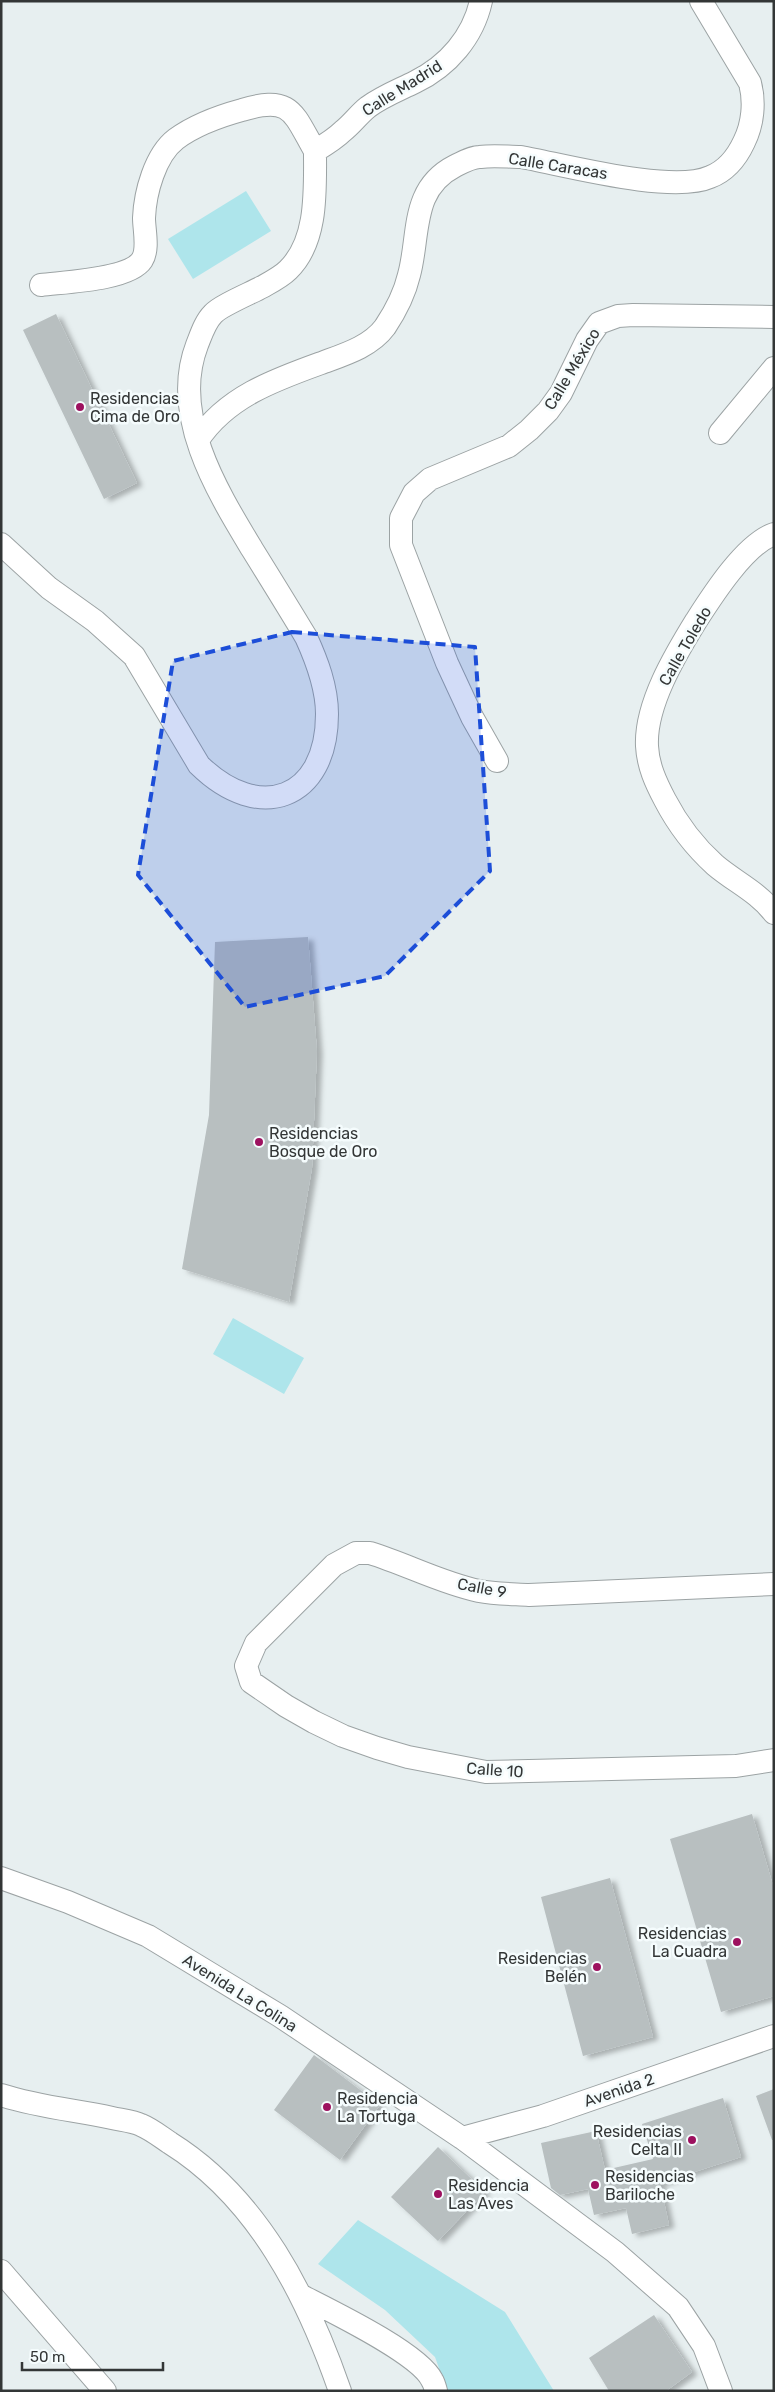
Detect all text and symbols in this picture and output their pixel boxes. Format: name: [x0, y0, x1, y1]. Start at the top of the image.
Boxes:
street label: Calle Madrid: [359, 56, 445, 120]
street label: Calle Caracas: [507, 149, 609, 183]
street label: Calle México: [540, 325, 604, 413]
place label: Residencias Cima de Oro: [90, 389, 180, 426]
marker: Residencias Cima de Oro: [74, 401, 86, 413]
street label: Calle Toledo: [655, 603, 715, 689]
place label: Residencias Bosque de Oro: [269, 1124, 377, 1161]
marker: Residencias Bosque de Oro: [253, 1136, 265, 1148]
street label: Calle 9: [456, 1574, 508, 1602]
street label: Calle 10: [466, 1759, 524, 1781]
place label: Residencias La Cuadra: [638, 1924, 727, 1961]
marker: Residencias La Cuadra: [731, 1936, 743, 1948]
place label: Residencias Belén: [498, 1949, 587, 1986]
street label: Avenida La Colina: [179, 1950, 301, 2036]
marker: Residencias Belén: [591, 1961, 603, 1973]
street label: Avenida 2: [581, 2069, 657, 2111]
place label: Residencia La Tortuga: [337, 2089, 418, 2126]
marker: Residencia La Tortuga: [321, 2101, 333, 2113]
place label: Residencias Celta II: [593, 2122, 682, 2159]
marker: Residencias Celta II: [686, 2134, 698, 2146]
place label: Residencias Bariloche: [605, 2167, 694, 2204]
place label: Residencia Las Aves: [448, 2176, 529, 2213]
marker: Residencias Bariloche: [589, 2179, 601, 2191]
marker: Residencia Las Aves: [432, 2188, 444, 2200]
scale bar: [22, 2340, 164, 2372]
text: 50 m: [30, 2348, 65, 2366]

